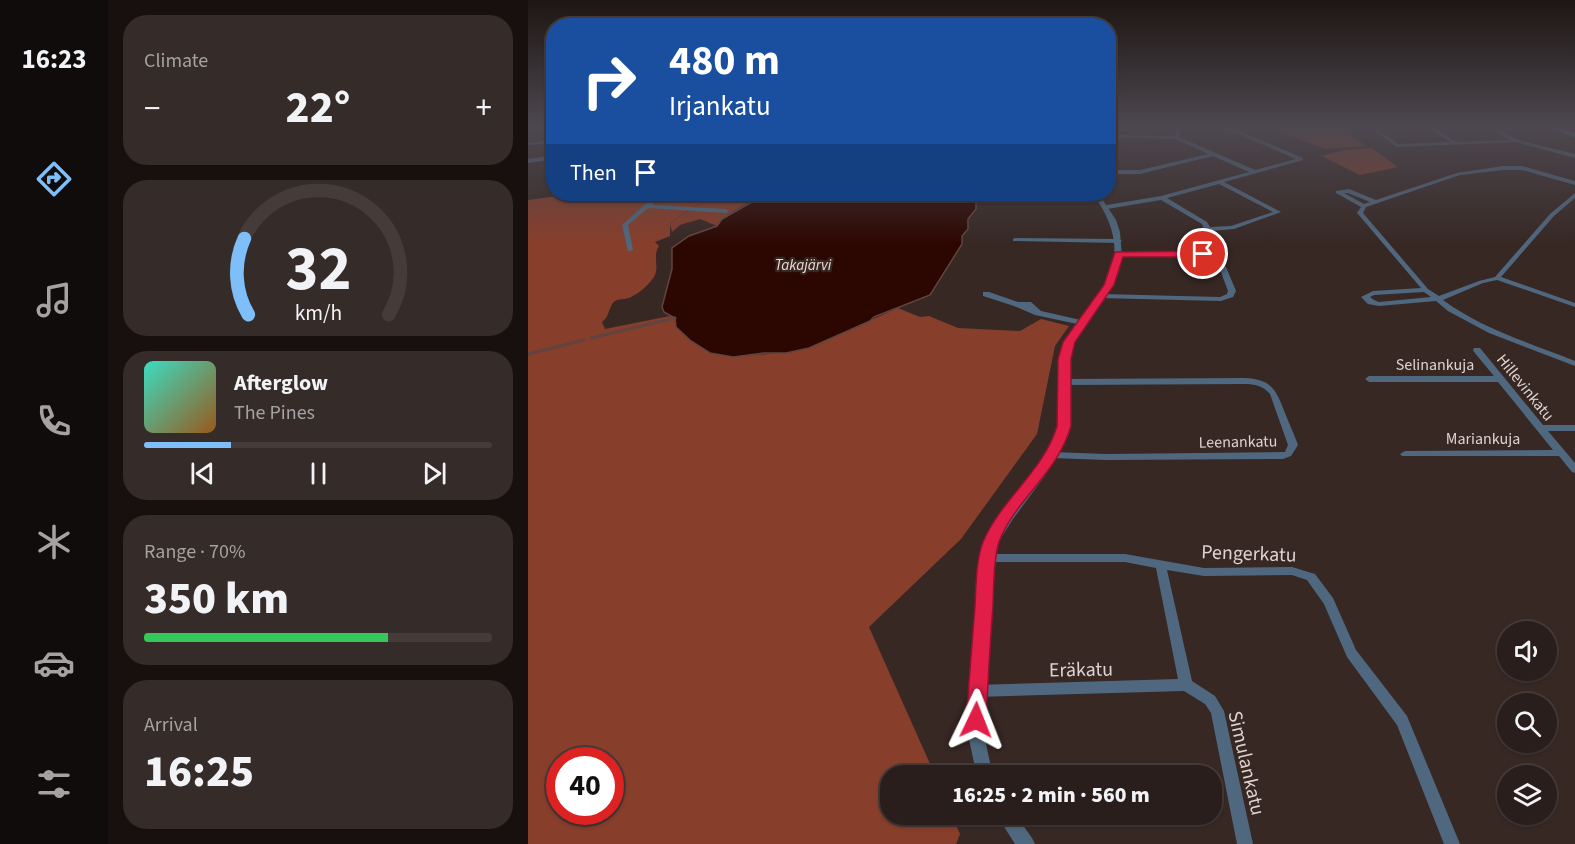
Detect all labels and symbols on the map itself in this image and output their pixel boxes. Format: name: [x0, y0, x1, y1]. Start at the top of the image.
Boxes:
pin: [1177, 228, 1228, 279]
water label: Takajärvi: [775, 255, 832, 276]
street label: Hillevinkatu: [1491, 349, 1559, 426]
street label: Selinankuja: [1396, 354, 1474, 376]
street label: Mariankuja: [1446, 428, 1520, 450]
street label: Leenankatu: [1198, 430, 1278, 454]
street label: Pengerkatu: [1201, 538, 1297, 570]
street label: Eräkatu: [1049, 655, 1113, 685]
position arrow: [944, 688, 1008, 752]
street label: Simulankatu: [1220, 708, 1272, 818]
speed limit sign: 40: [546, 747, 624, 825]

